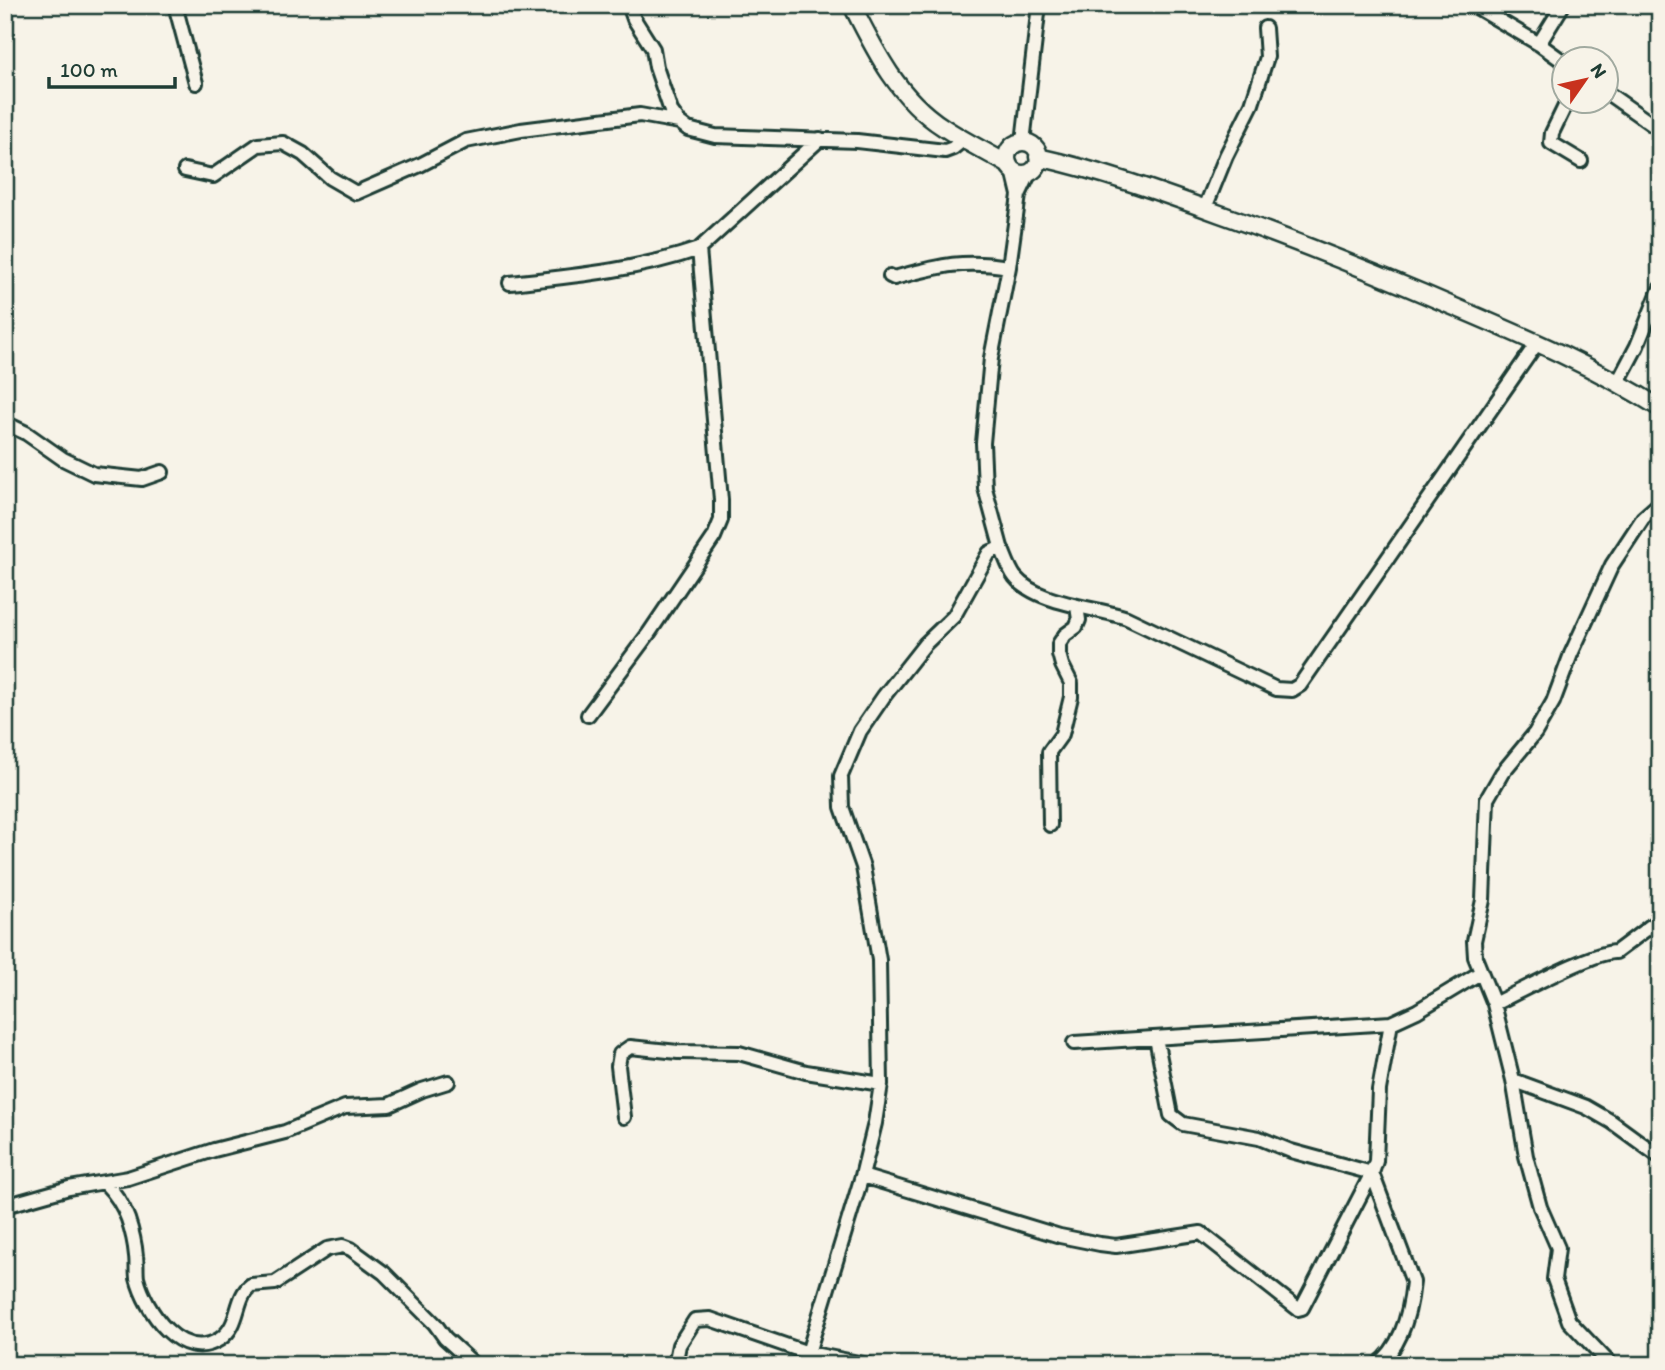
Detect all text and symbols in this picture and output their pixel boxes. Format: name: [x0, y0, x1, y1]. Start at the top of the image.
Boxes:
scale bar: [49, 46, 175, 90]
north arrow: [1550, 46, 1620, 116]
text: 100 m: [60, 57, 118, 82]
text: N: [1586, 59, 1612, 83]

